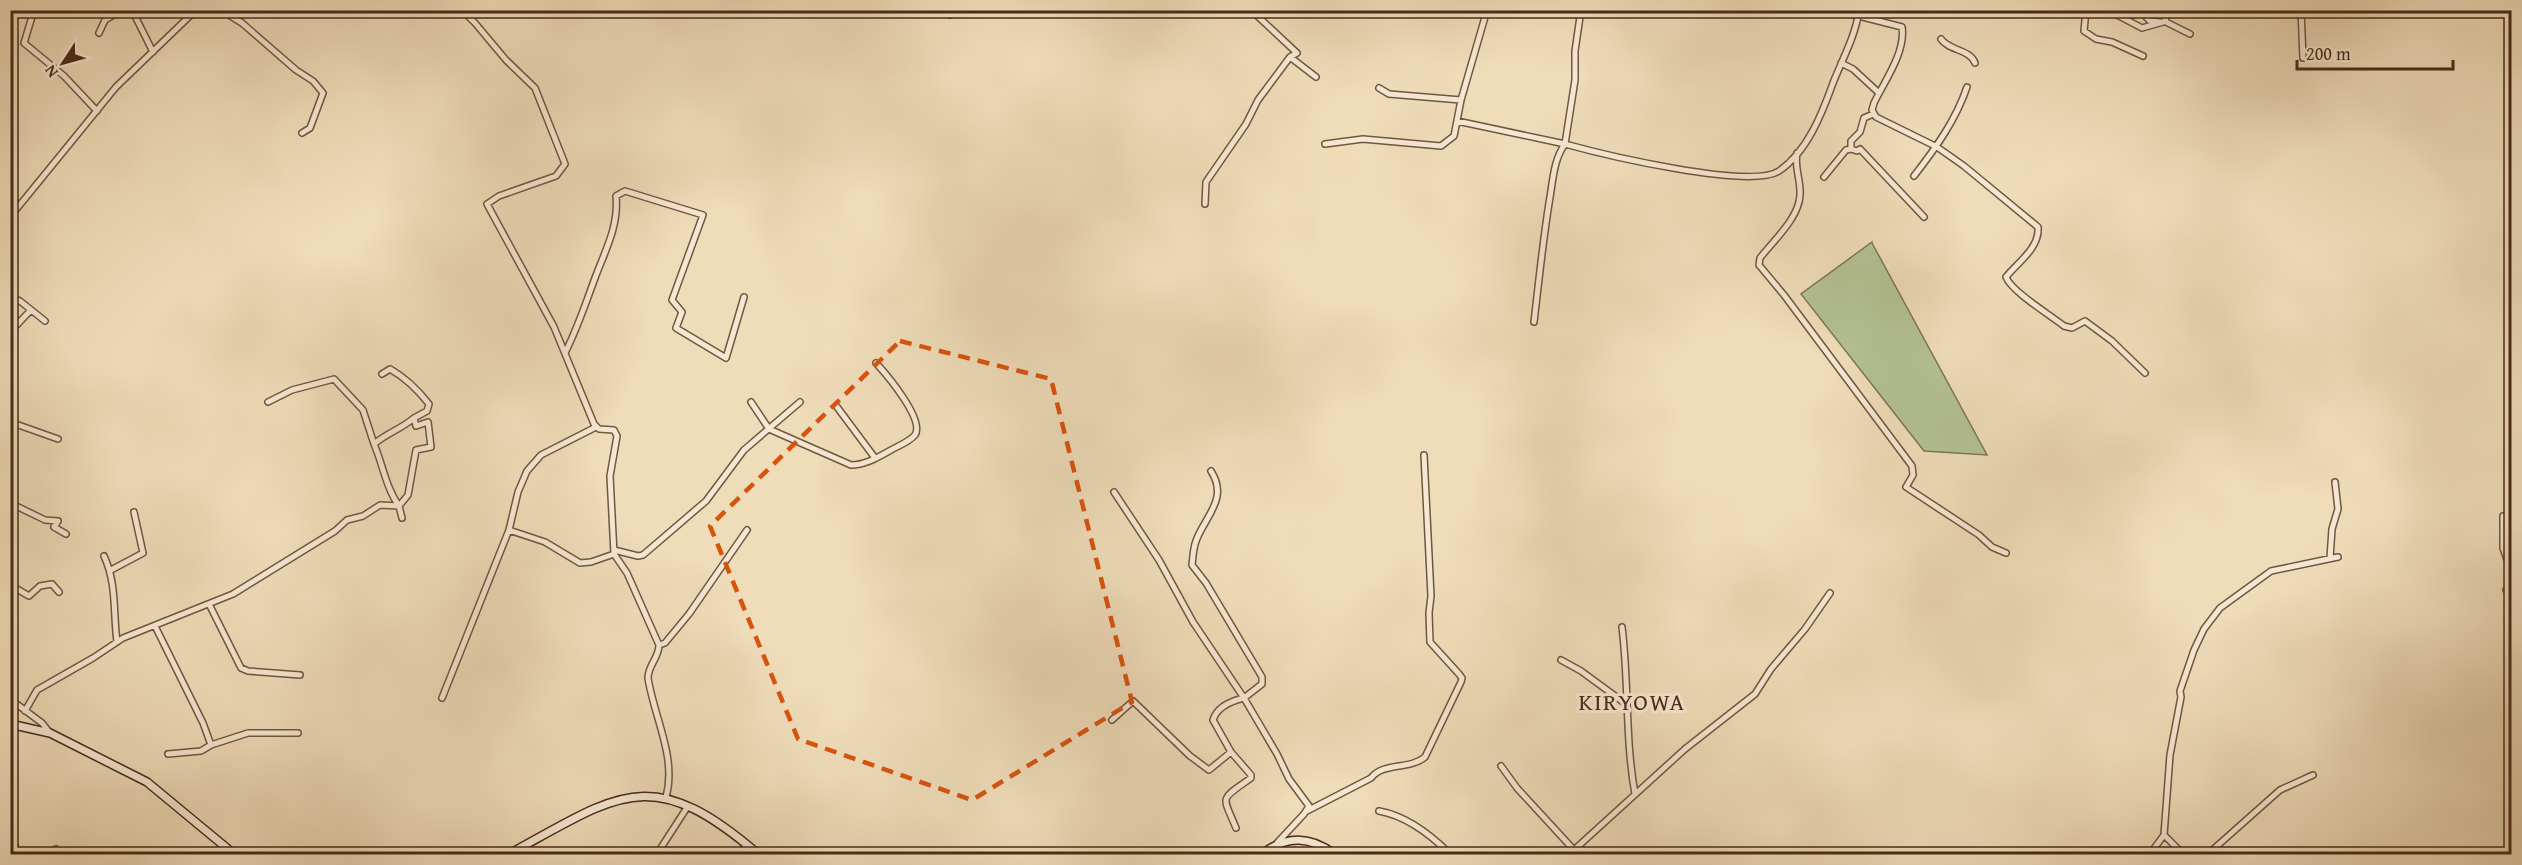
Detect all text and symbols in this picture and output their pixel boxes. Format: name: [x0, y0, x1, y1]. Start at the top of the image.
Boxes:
north arrow: [33, 33, 93, 93]
scale bar: [2297, 33, 2453, 71]
text: 200 m: [2306, 40, 2351, 67]
text: N: [38, 60, 64, 83]
district label: KIRYOWA: [1578, 684, 1686, 719]

